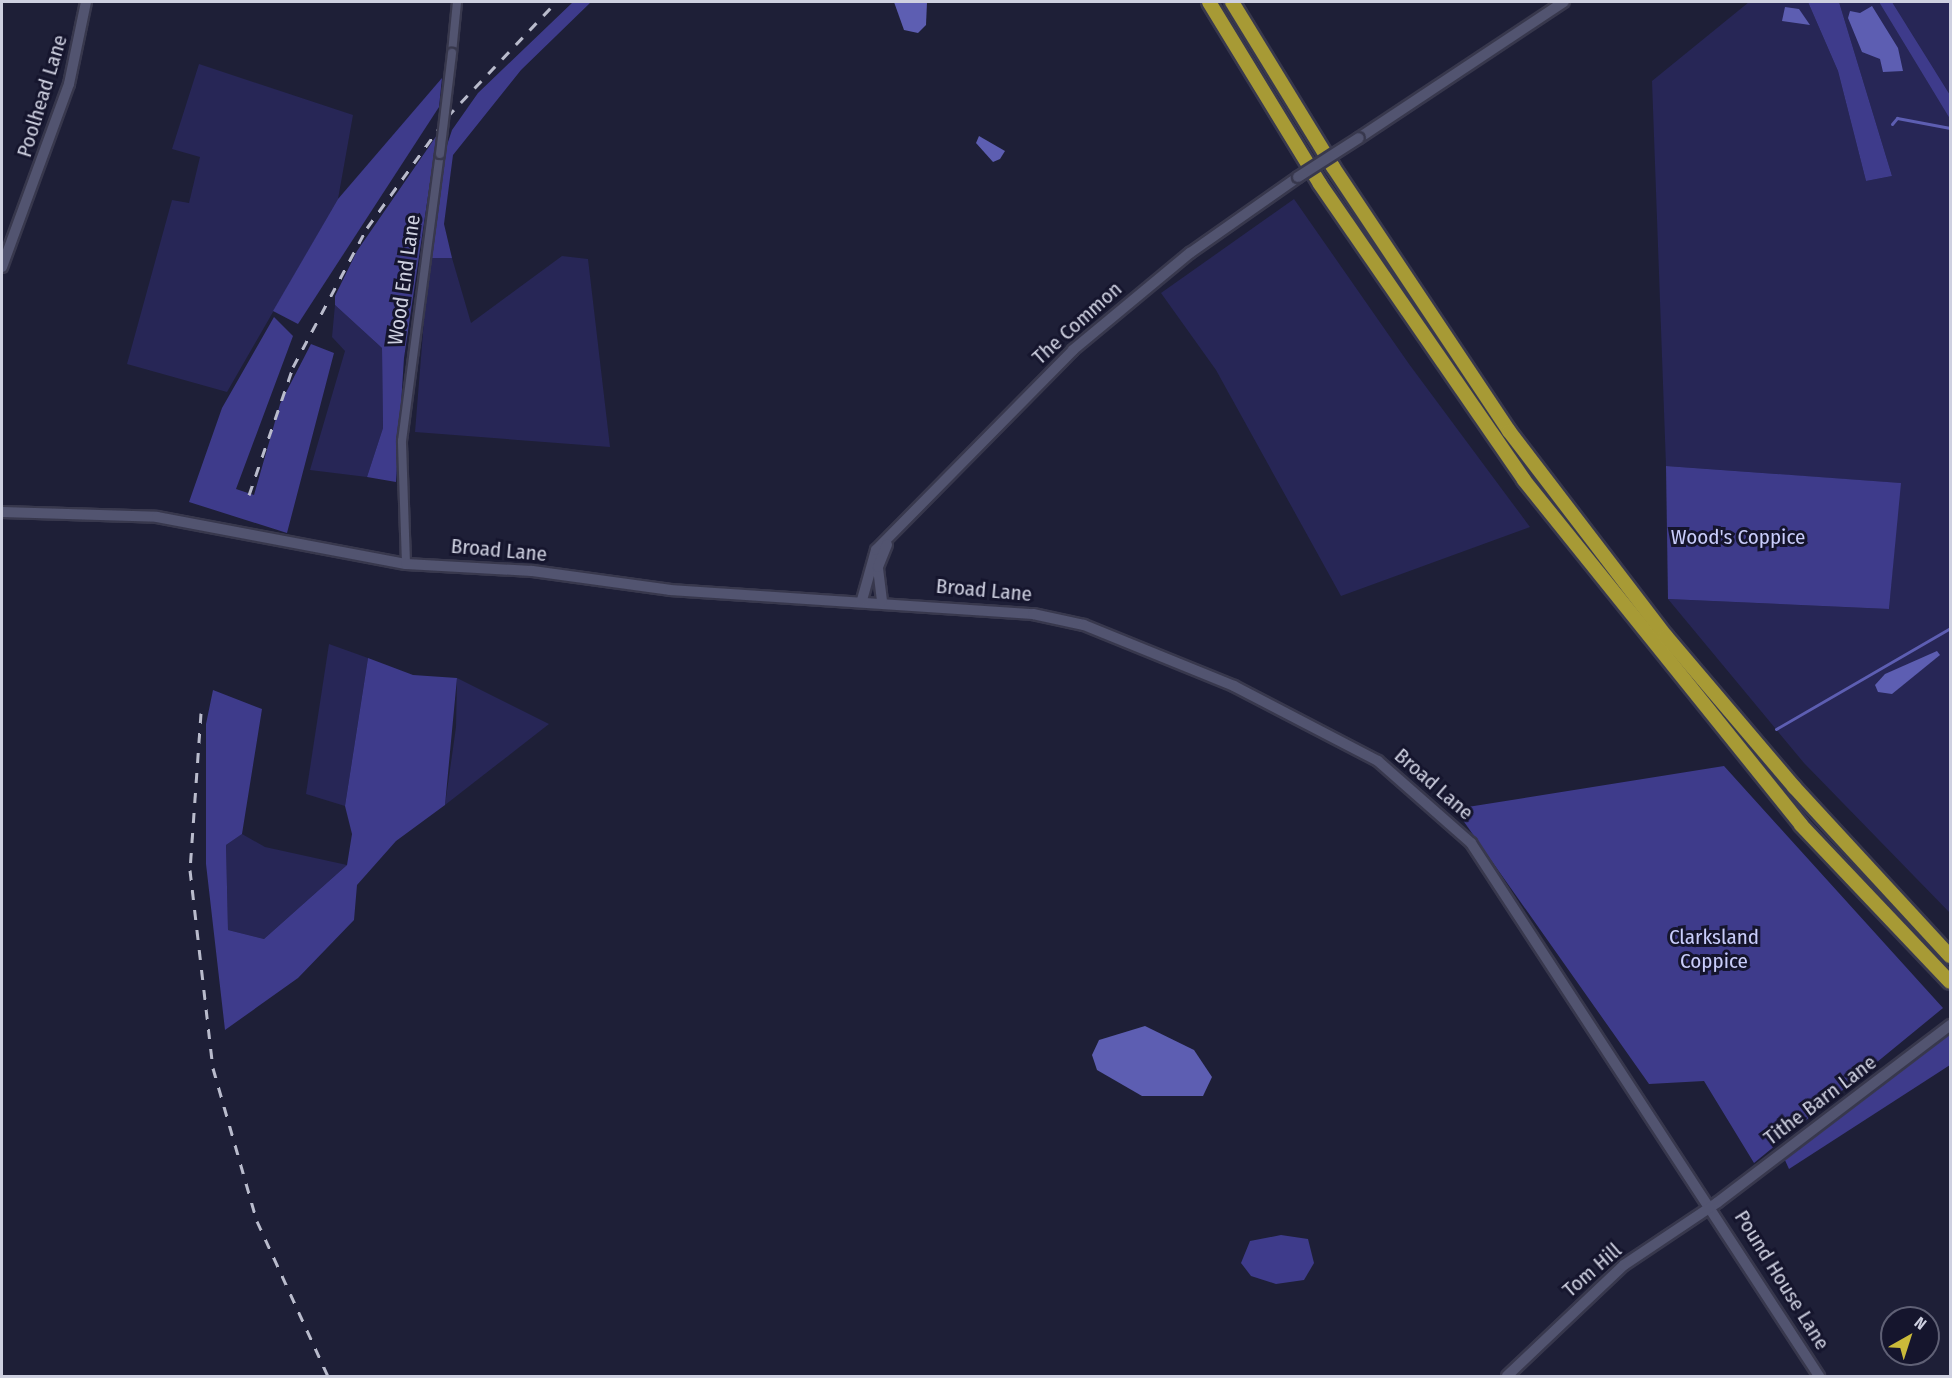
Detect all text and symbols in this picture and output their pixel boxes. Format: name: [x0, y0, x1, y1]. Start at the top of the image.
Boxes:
street label: Poolhead Lane: [11, 32, 73, 160]
street label: Wood End Lane: [382, 213, 426, 347]
street label: The Common: [1027, 276, 1127, 370]
park label: Wood's Coppice: [1671, 524, 1805, 550]
street label: Broad Lane: [450, 533, 548, 567]
street label: Broad Lane: [935, 573, 1033, 607]
street label: Broad Lane: [1389, 743, 1479, 825]
park label: Clarksland Coppice: [1669, 924, 1759, 974]
street label: Tithe Barn Lane: [1759, 1050, 1881, 1150]
street label: Pound House Lane: [1729, 1206, 1835, 1354]
street label: Tom Hill: [1557, 1238, 1627, 1302]
north arrow: [1880, 1306, 1940, 1366]
text: N: [1911, 1313, 1930, 1334]

